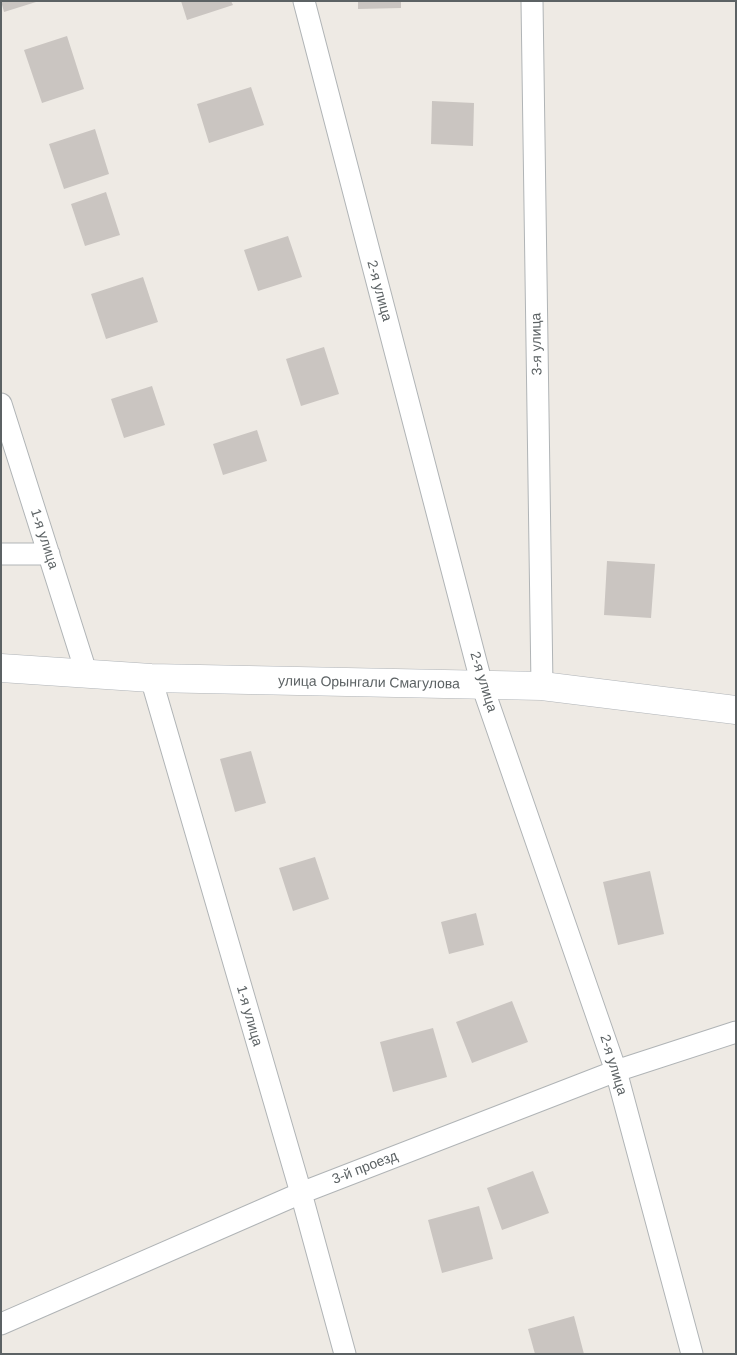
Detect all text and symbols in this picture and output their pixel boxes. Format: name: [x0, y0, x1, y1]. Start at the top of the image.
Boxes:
street label: 2-я улица: [363, 259, 395, 323]
street label: 3-я улица: [528, 313, 546, 375]
street label: 1-я улица: [26, 507, 62, 571]
street label: 2-я улица: [466, 650, 500, 714]
street label: улица Орынгали Смагулова: [278, 673, 460, 693]
street label: 1-я улица: [232, 984, 266, 1048]
street label: 2-я улица: [596, 1033, 630, 1097]
street label: 3-й проезд: [330, 1148, 400, 1188]

